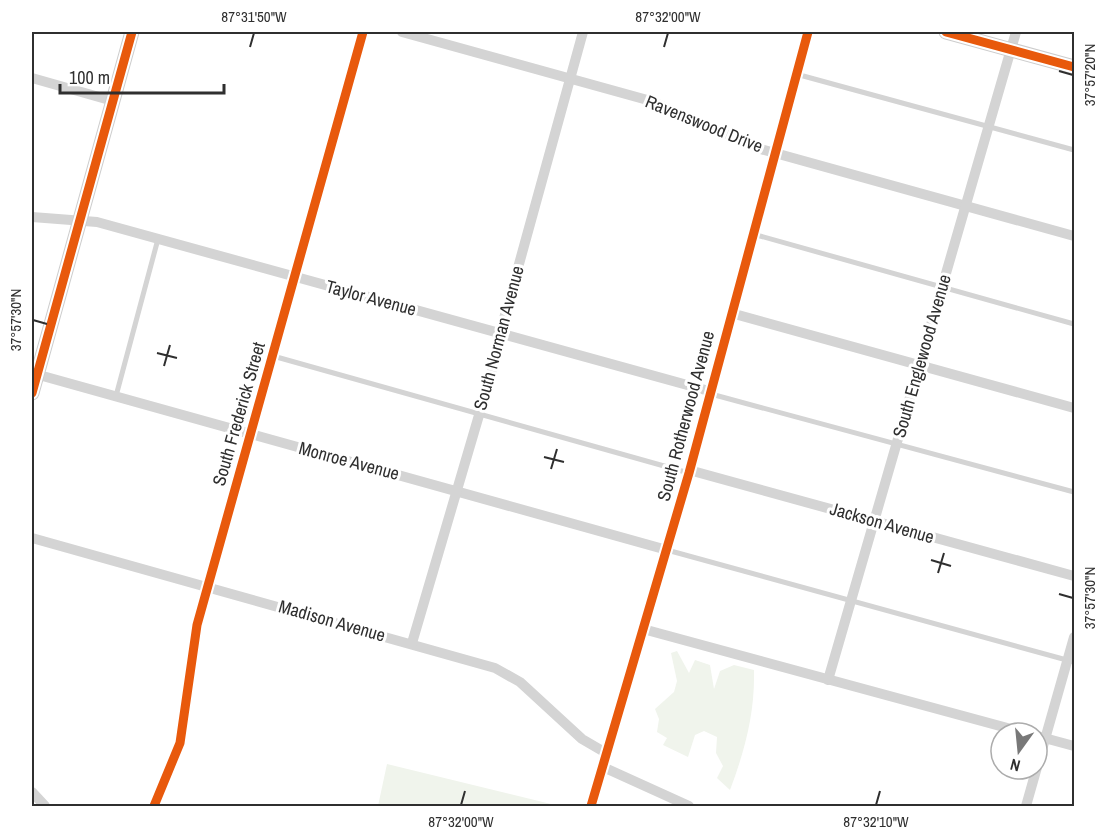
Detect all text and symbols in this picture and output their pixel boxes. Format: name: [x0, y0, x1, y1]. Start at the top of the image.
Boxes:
text: 87°31'50"W: [221, 6, 287, 27]
text: 87°32'00"W: [635, 6, 701, 27]
text: 37°57'20"N: [1079, 44, 1100, 106]
scale bar: [60, 57, 224, 95]
text: 100 m: [69, 65, 110, 90]
street label: Ravenswood Drive: [642, 89, 767, 158]
street label: South Norman Avenue: [467, 263, 530, 413]
street label: South Englewood Avenue: [886, 271, 957, 440]
street label: Taylor Avenue: [323, 273, 419, 322]
text: 37°57'30"N: [5, 289, 26, 351]
street label: South Rotherwood Avenue: [651, 328, 720, 504]
street label: South Frederick Street: [206, 339, 271, 489]
street label: Monroe Avenue: [296, 435, 402, 486]
street label: Jackson Avenue: [827, 496, 937, 549]
text: 37°57'30"N: [1079, 567, 1100, 629]
street label: Madison Avenue: [276, 593, 388, 648]
north arrow: [989, 721, 1049, 781]
text: N: [1008, 754, 1023, 777]
text: 87°32'00"W: [428, 811, 494, 832]
text: 87°32'10"W: [843, 811, 909, 832]

